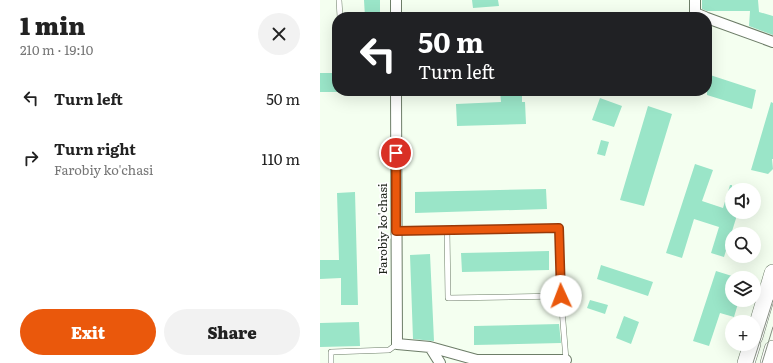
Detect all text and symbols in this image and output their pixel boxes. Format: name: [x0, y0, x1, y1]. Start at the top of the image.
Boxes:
text: 1 min: [20, 7, 85, 42]
button: close: [258, 13, 300, 55]
text: 50 m: [418, 20, 484, 62]
icon: left: [352, 28, 404, 80]
text: 210 m · 19:10: [20, 40, 93, 59]
text: Turn left: [418, 58, 495, 85]
icon: left: [20, 87, 42, 109]
text: Turn left: [54, 87, 123, 110]
text: 50 m: [266, 87, 300, 110]
pin: [379, 136, 413, 170]
text: Turn right: [54, 137, 136, 160]
icon: arrive: [385, 142, 407, 164]
icon: right: [20, 147, 42, 169]
text: 110 m: [262, 147, 300, 170]
text: Farobiy ko'chasi: [54, 160, 153, 179]
street label: Farobiy ko'chasi: [373, 183, 391, 275]
map controls: [725, 183, 761, 351]
button: sound: [725, 183, 761, 219]
button: search: [725, 227, 761, 263]
button: layers: [725, 271, 761, 307]
position arrow: [540, 275, 582, 317]
button: Exit: [20, 309, 156, 355]
button: Share: [164, 309, 300, 355]
button: +: [725, 315, 761, 351]

